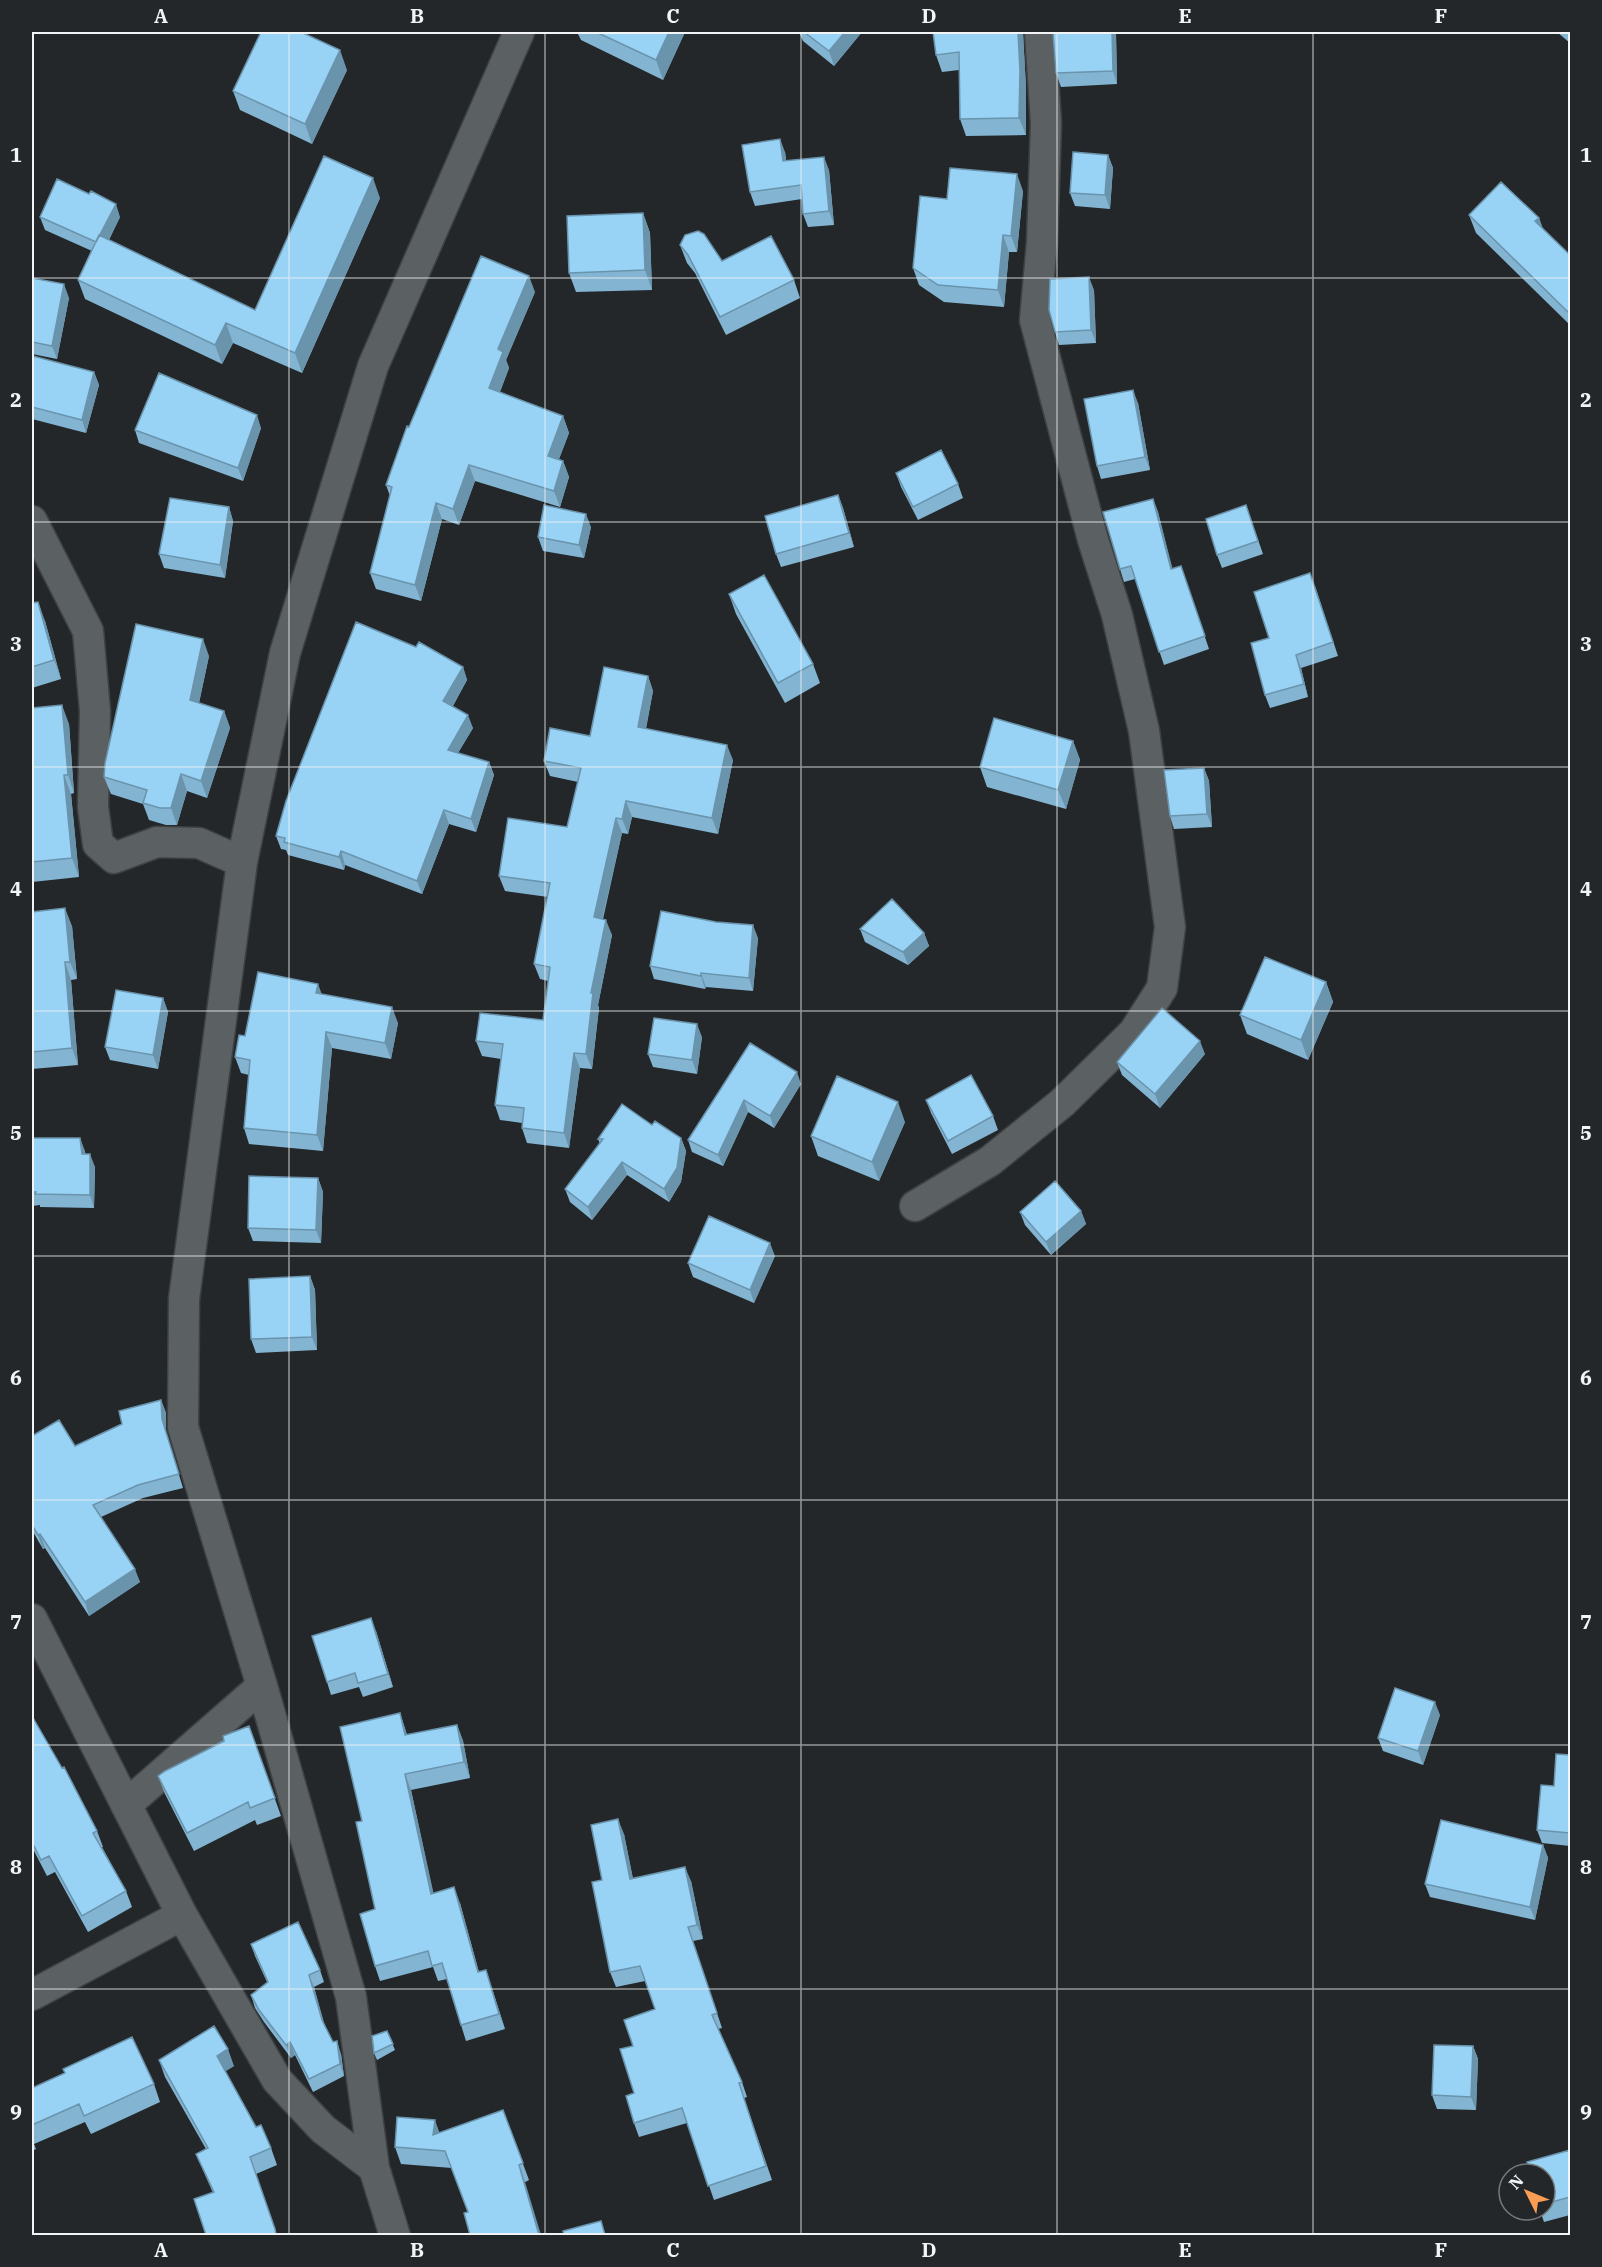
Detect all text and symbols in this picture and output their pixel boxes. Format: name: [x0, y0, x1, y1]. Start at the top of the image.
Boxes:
text: A: [154, 2, 168, 29]
text: B: [410, 2, 424, 29]
text: C: [666, 2, 680, 29]
text: D: [921, 2, 937, 29]
text: E: [1178, 2, 1192, 29]
text: F: [1435, 2, 1447, 29]
text: 1: [10, 141, 22, 168]
text: 1: [1580, 141, 1592, 168]
text: 2: [10, 386, 22, 413]
text: 2: [1580, 386, 1592, 413]
text: 3: [10, 630, 22, 657]
text: 3: [1580, 630, 1592, 657]
text: 4: [10, 875, 22, 902]
text: 4: [1580, 875, 1592, 902]
text: 5: [10, 1119, 22, 1146]
text: 5: [1580, 1119, 1592, 1146]
text: 6: [10, 1364, 22, 1391]
text: 6: [1580, 1364, 1592, 1391]
text: 7: [10, 1608, 22, 1635]
text: 7: [1580, 1608, 1592, 1635]
text: 8: [10, 1853, 22, 1880]
text: 8: [1580, 1853, 1592, 1880]
text: 9: [10, 2098, 22, 2125]
text: 9: [1580, 2098, 1592, 2125]
north arrow: [1497, 2162, 1557, 2222]
text: N: [1504, 2170, 1528, 2193]
text: A: [154, 2236, 168, 2263]
text: B: [410, 2236, 424, 2263]
text: C: [666, 2236, 680, 2263]
text: D: [921, 2236, 937, 2263]
text: E: [1178, 2236, 1192, 2263]
text: F: [1435, 2236, 1447, 2263]

